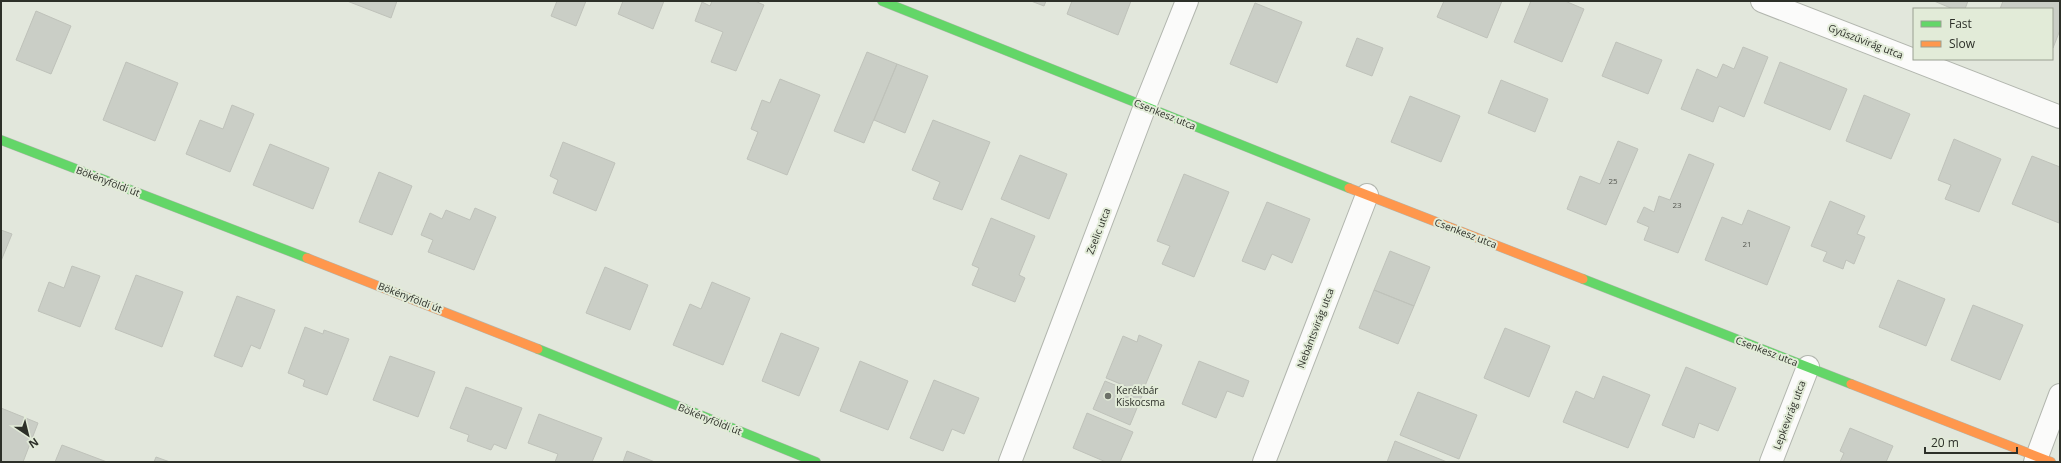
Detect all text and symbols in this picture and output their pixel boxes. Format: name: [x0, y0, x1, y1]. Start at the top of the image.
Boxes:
legend: [1913, 8, 2053, 60]
text: Fast: [1949, 15, 1972, 32]
street label: Gyűszűvirág utca: [1827, 20, 1905, 62]
text: Slow: [1949, 35, 1976, 52]
street label: Csenkesz utca: [1132, 95, 1198, 133]
street label: Bökényföldi út: [74, 162, 142, 200]
house number: 25: [1608, 175, 1618, 186]
house number: 23: [1672, 199, 1682, 210]
street label: Zselic utca: [1083, 206, 1113, 256]
street label: Csenkesz utca: [1433, 215, 1499, 251]
house number: 21: [1742, 238, 1752, 249]
street label: Bökényföldi út: [376, 278, 444, 316]
street label: Nebántsvirág utca: [1293, 286, 1337, 370]
street label: Csenkesz utca: [1734, 333, 1800, 369]
street label: Lepkevirág utca: [1769, 378, 1809, 452]
place label: Kerékbár Kiskocsma: [1116, 383, 1165, 409]
marker: Kerékbár Kiskocsma: [1103, 391, 1113, 401]
street label: Bökényföldi út: [676, 400, 744, 438]
north arrow: [8, 415, 48, 455]
scale bar: [1925, 429, 2017, 455]
text: 20 m: [1931, 434, 1959, 451]
text: N: [26, 435, 42, 452]

